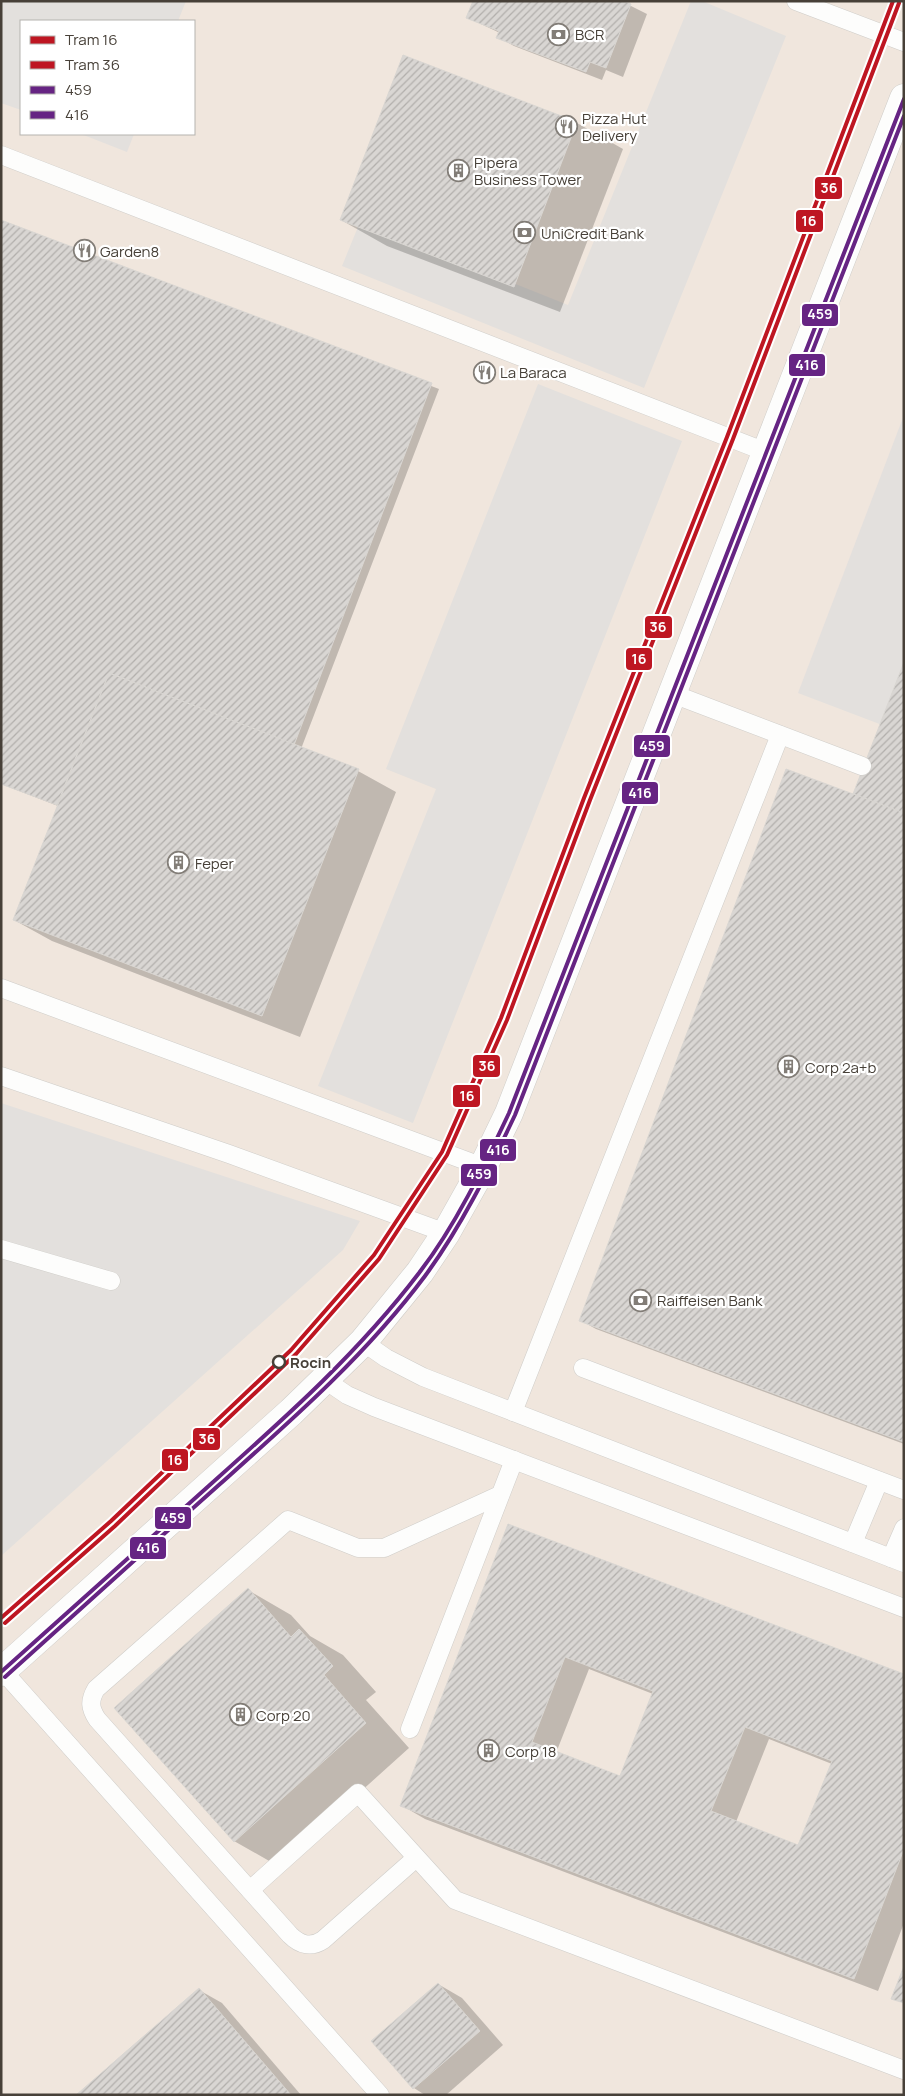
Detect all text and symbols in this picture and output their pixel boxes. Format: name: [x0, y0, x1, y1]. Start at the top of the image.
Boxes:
legend: [20, 20, 195, 135]
bank icon: BCR: [547, 22, 571, 46]
place label: BCR: [575, 24, 604, 45]
text: Tram 16: [65, 29, 118, 50]
text: Tram 36: [65, 54, 120, 75]
text: 459: [65, 79, 92, 100]
text: 416: [65, 104, 89, 125]
place label: Pizza Hut Delivery: [582, 108, 647, 146]
restaurant icon: Pizza Hut Delivery: [554, 115, 578, 139]
place label: Pipera Business Tower: [474, 152, 582, 190]
building icon: Pipera Business Tower: [446, 159, 470, 183]
line badge: 36: [814, 176, 843, 200]
text: 36: [821, 178, 837, 197]
line badge: 16: [795, 209, 824, 233]
text: 16: [802, 211, 816, 230]
bank icon: UniCredit Bank: [513, 221, 537, 245]
place label: UniCredit Bank: [541, 223, 645, 244]
restaurant icon: Garden8: [72, 239, 96, 263]
place label: Garden8: [100, 241, 159, 262]
line badge: 459: [801, 303, 839, 327]
text: 459: [807, 304, 833, 323]
line badge: 416: [788, 353, 826, 377]
text: 416: [795, 355, 819, 374]
restaurant icon: La Baraca: [472, 360, 496, 384]
place label: La Baraca: [500, 362, 567, 383]
line badge: 36: [644, 615, 673, 639]
text: 36: [650, 617, 666, 636]
line badge: 16: [625, 647, 653, 671]
text: 16: [632, 649, 646, 668]
line badge: 459: [633, 734, 671, 758]
text: 459: [639, 736, 665, 755]
line badge: 416: [621, 781, 659, 805]
text: 416: [628, 783, 652, 802]
building icon: Feper: [167, 851, 191, 875]
place label: Feper: [195, 853, 235, 874]
line badge: 36: [472, 1054, 501, 1078]
building icon: Corp 2a+b: [777, 1055, 801, 1079]
text: 36: [479, 1056, 495, 1075]
place label: Corp 2a+b: [805, 1057, 876, 1078]
line badge: 16: [452, 1084, 481, 1108]
text: 16: [460, 1086, 474, 1105]
line badge: 416: [479, 1138, 517, 1162]
text: 416: [486, 1140, 510, 1159]
line badge: 459: [460, 1163, 498, 1187]
text: 459: [466, 1164, 492, 1183]
bank icon: Raiffeisen Bank: [629, 1288, 653, 1312]
place label: Raiffeisen Bank: [657, 1290, 763, 1311]
place label: Rocin: [290, 1352, 331, 1373]
marker: Rocin: [272, 1355, 286, 1369]
line badge: 36: [192, 1427, 221, 1451]
text: 36: [199, 1429, 215, 1448]
line badge: 16: [161, 1448, 189, 1472]
text: 16: [168, 1450, 182, 1469]
line badge: 459: [154, 1506, 192, 1530]
text: 459: [160, 1508, 186, 1527]
line badge: 416: [129, 1536, 167, 1560]
text: 416: [136, 1538, 160, 1557]
building icon: Corp 20: [228, 1703, 252, 1727]
place label: Corp 20: [256, 1705, 311, 1726]
building icon: Corp 18: [477, 1739, 501, 1763]
place label: Corp 18: [505, 1741, 556, 1762]

